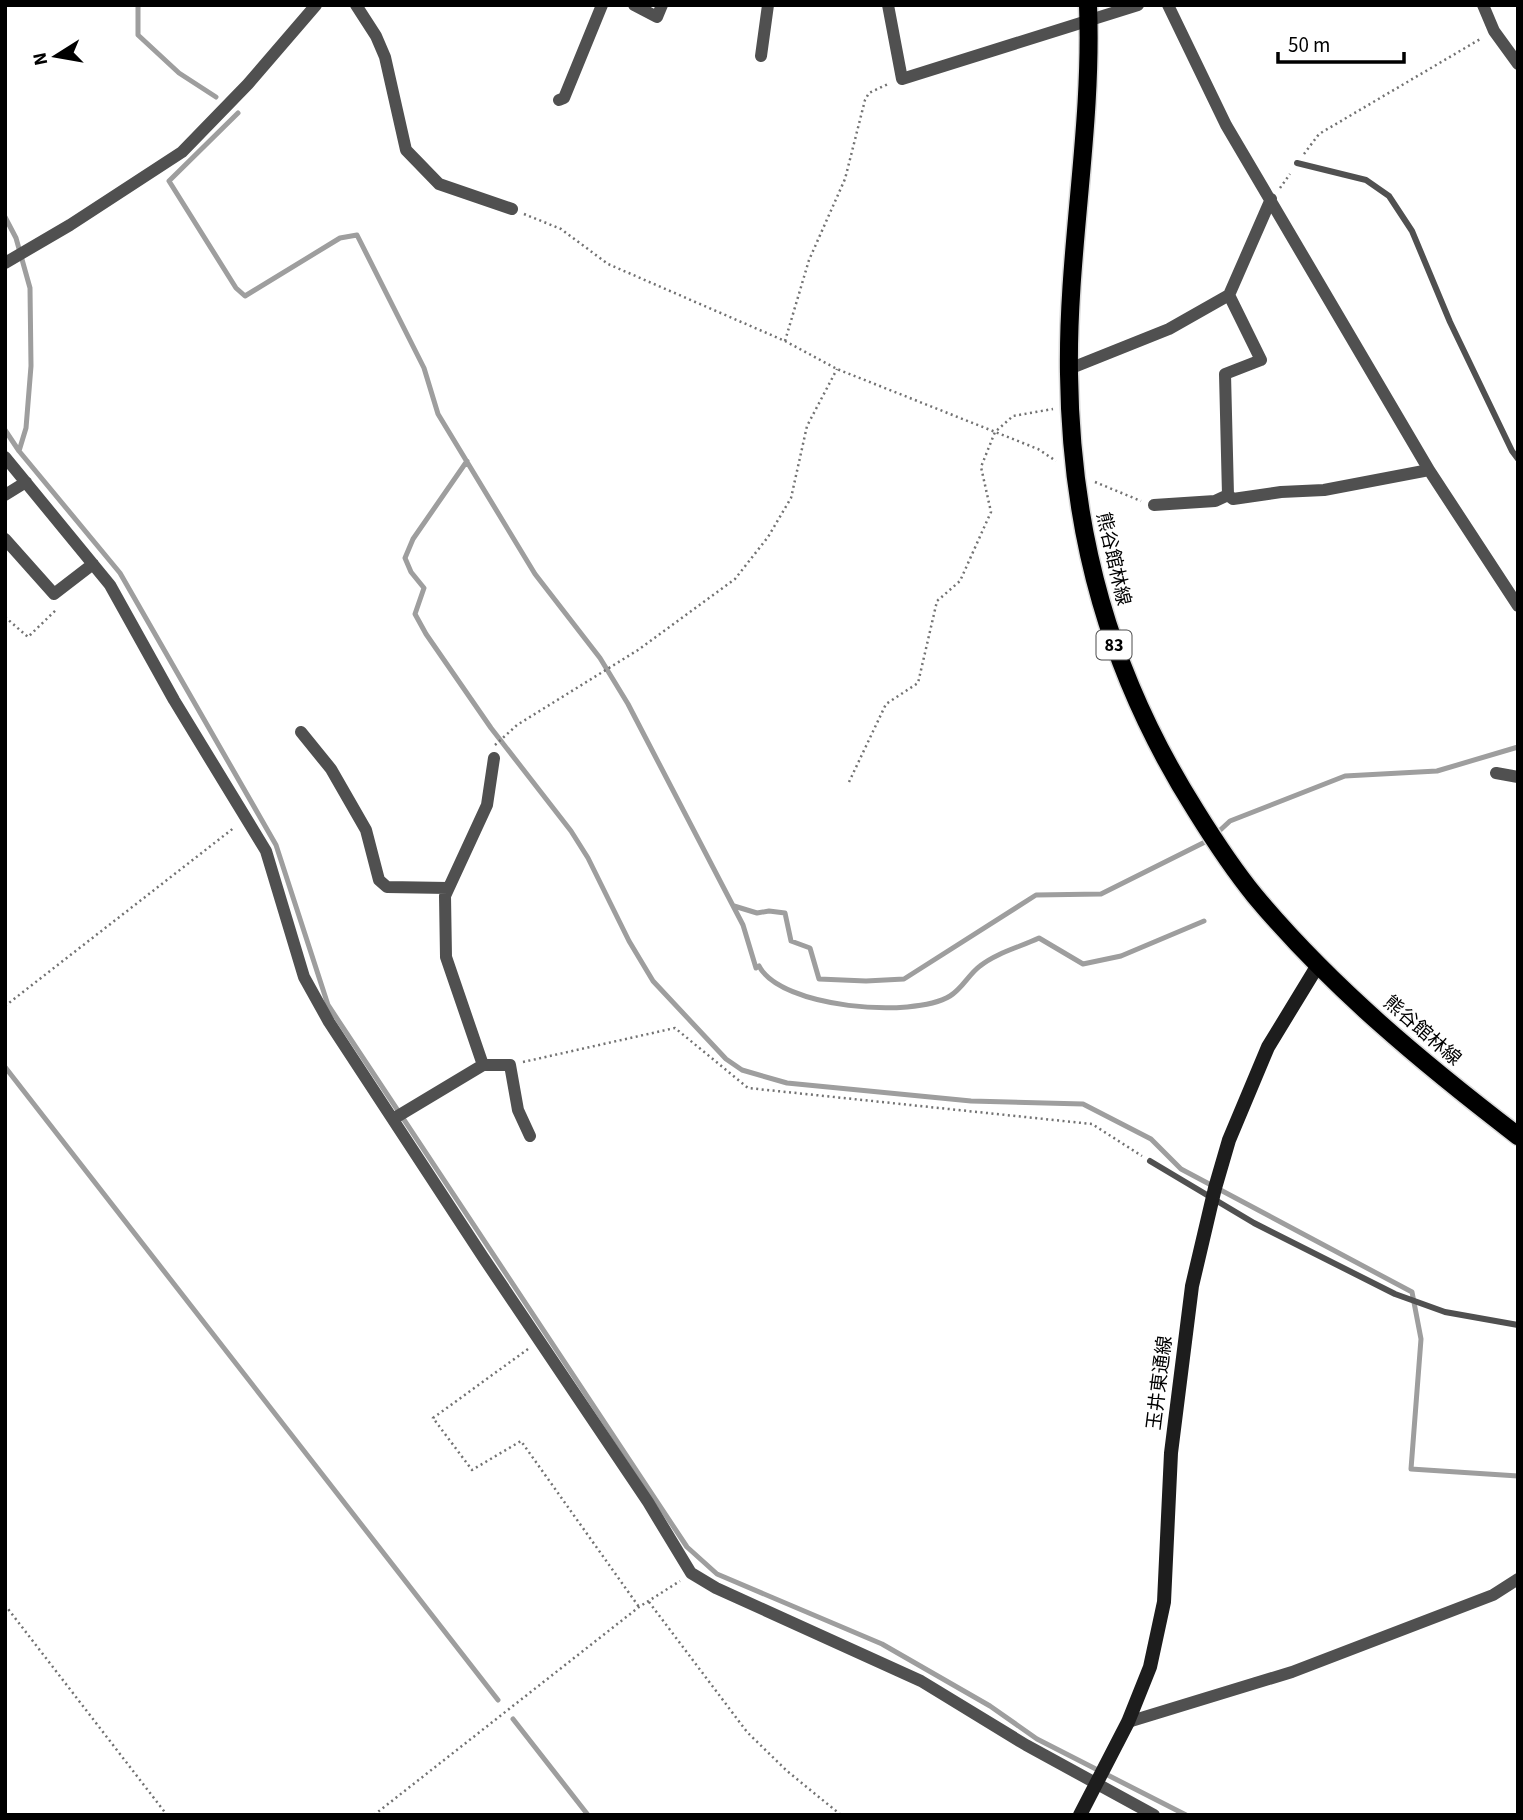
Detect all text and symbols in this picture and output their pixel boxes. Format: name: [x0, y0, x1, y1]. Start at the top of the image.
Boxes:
north arrow: [21, 21, 91, 91]
scale bar: [1278, 21, 1404, 65]
text: 50 m: [1288, 30, 1330, 60]
text: N: [26, 50, 55, 68]
street label: 熊谷館林線: [1089, 510, 1137, 608]
road number: 83: [1096, 630, 1132, 660]
street label: 熊谷館林線: [1377, 990, 1467, 1072]
street label: 玉井東通線: [1141, 1334, 1179, 1432]

